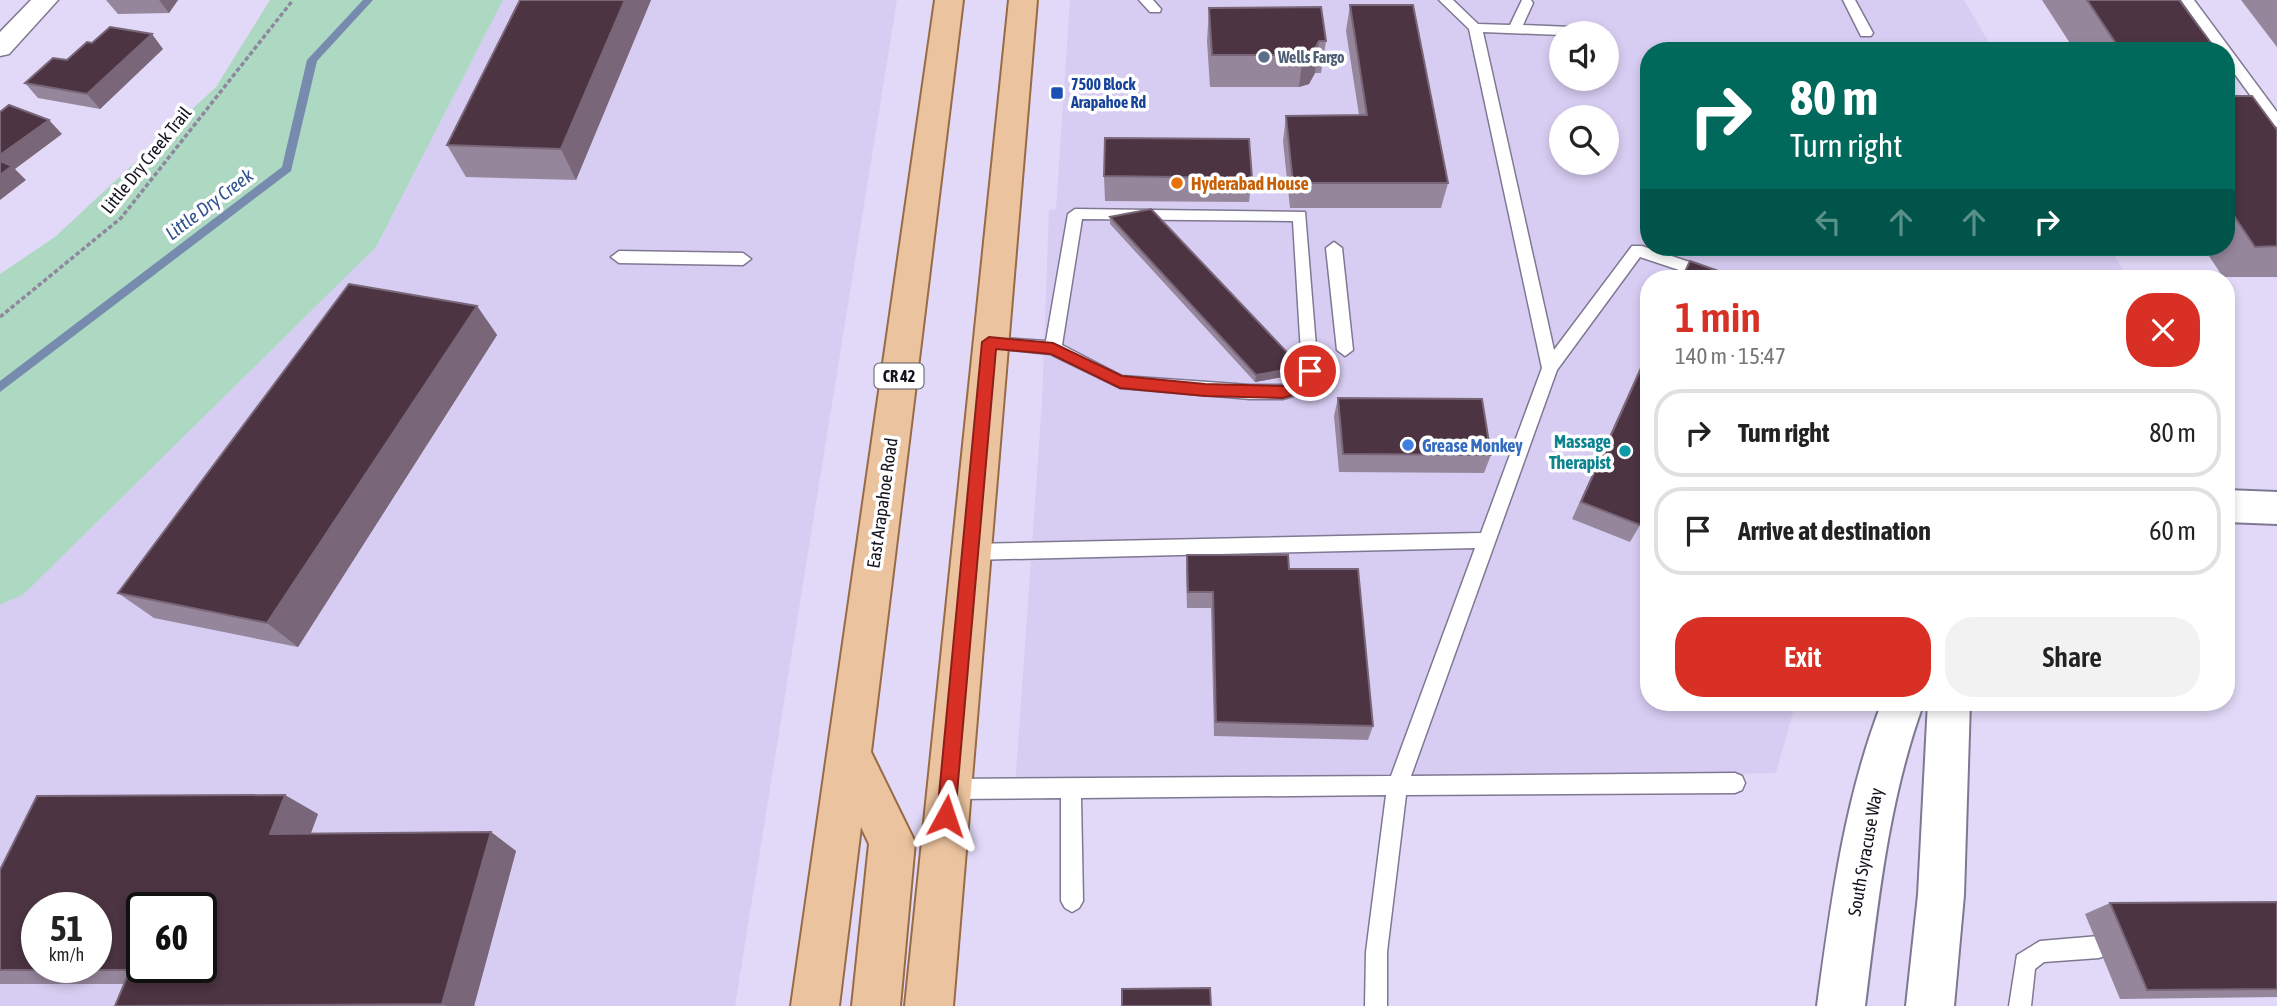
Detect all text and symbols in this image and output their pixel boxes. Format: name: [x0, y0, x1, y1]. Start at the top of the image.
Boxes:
map controls: [1549, 21, 1619, 175]
button: sound: [1549, 21, 1619, 91]
place label: Wells Fargo: [1277, 48, 1345, 66]
marker: Wells Fargo: [1256, 49, 1272, 65]
text: 80 m: [1790, 69, 1878, 125]
icon: right: [1675, 70, 1766, 161]
place label: 7500 Block Arapahoe Rd: [1070, 75, 1146, 111]
marker: 7500 Block Arapahoe Rd: [1049, 85, 1065, 101]
street label: Little Dry Creek Trail: [97, 102, 196, 218]
button: search: [1549, 105, 1619, 175]
text: Turn right: [1790, 127, 1903, 164]
water label: Little Dry Creek: [161, 163, 258, 244]
place label: Hyderabad House: [1191, 173, 1309, 194]
marker: Hyderabad House: [1169, 175, 1185, 191]
icon: left: [1809, 203, 1847, 241]
icon: ahead: [1882, 203, 1920, 241]
icon: ahead: [1955, 203, 1993, 241]
icon: right: [2028, 203, 2066, 241]
text: 1 min: [1675, 293, 1761, 341]
button: close: [2126, 293, 2200, 367]
pin: [1280, 341, 1340, 401]
text: 140 m · 15:47: [1675, 343, 1786, 369]
icon: arrive: [1291, 352, 1329, 390]
road number: CR 42: [874, 364, 923, 388]
icon: right: [1679, 414, 1717, 452]
text: Turn right: [1738, 418, 1829, 448]
text: 80 m: [2149, 418, 2196, 448]
place label: Massage Therapist: [1549, 431, 1612, 473]
place label: Grease Monkey: [1422, 435, 1523, 456]
street label: East Arapahoe Road: [862, 437, 902, 569]
marker: Grease Monkey: [1400, 437, 1416, 453]
marker: Massage Therapist: [1617, 443, 1633, 459]
icon: arrive: [1679, 512, 1717, 550]
text: Arrive at destination: [1738, 516, 1931, 546]
text: 60 m: [2149, 516, 2196, 546]
button: Exit: [1675, 617, 1931, 697]
button: Share: [1945, 617, 2200, 697]
position arrow: [909, 779, 983, 853]
street label: South Syracuse Way: [1843, 786, 1887, 918]
speed limit sign: 60: [126, 892, 217, 983]
text: 51: [50, 908, 83, 948]
text: km/h: [49, 944, 84, 965]

